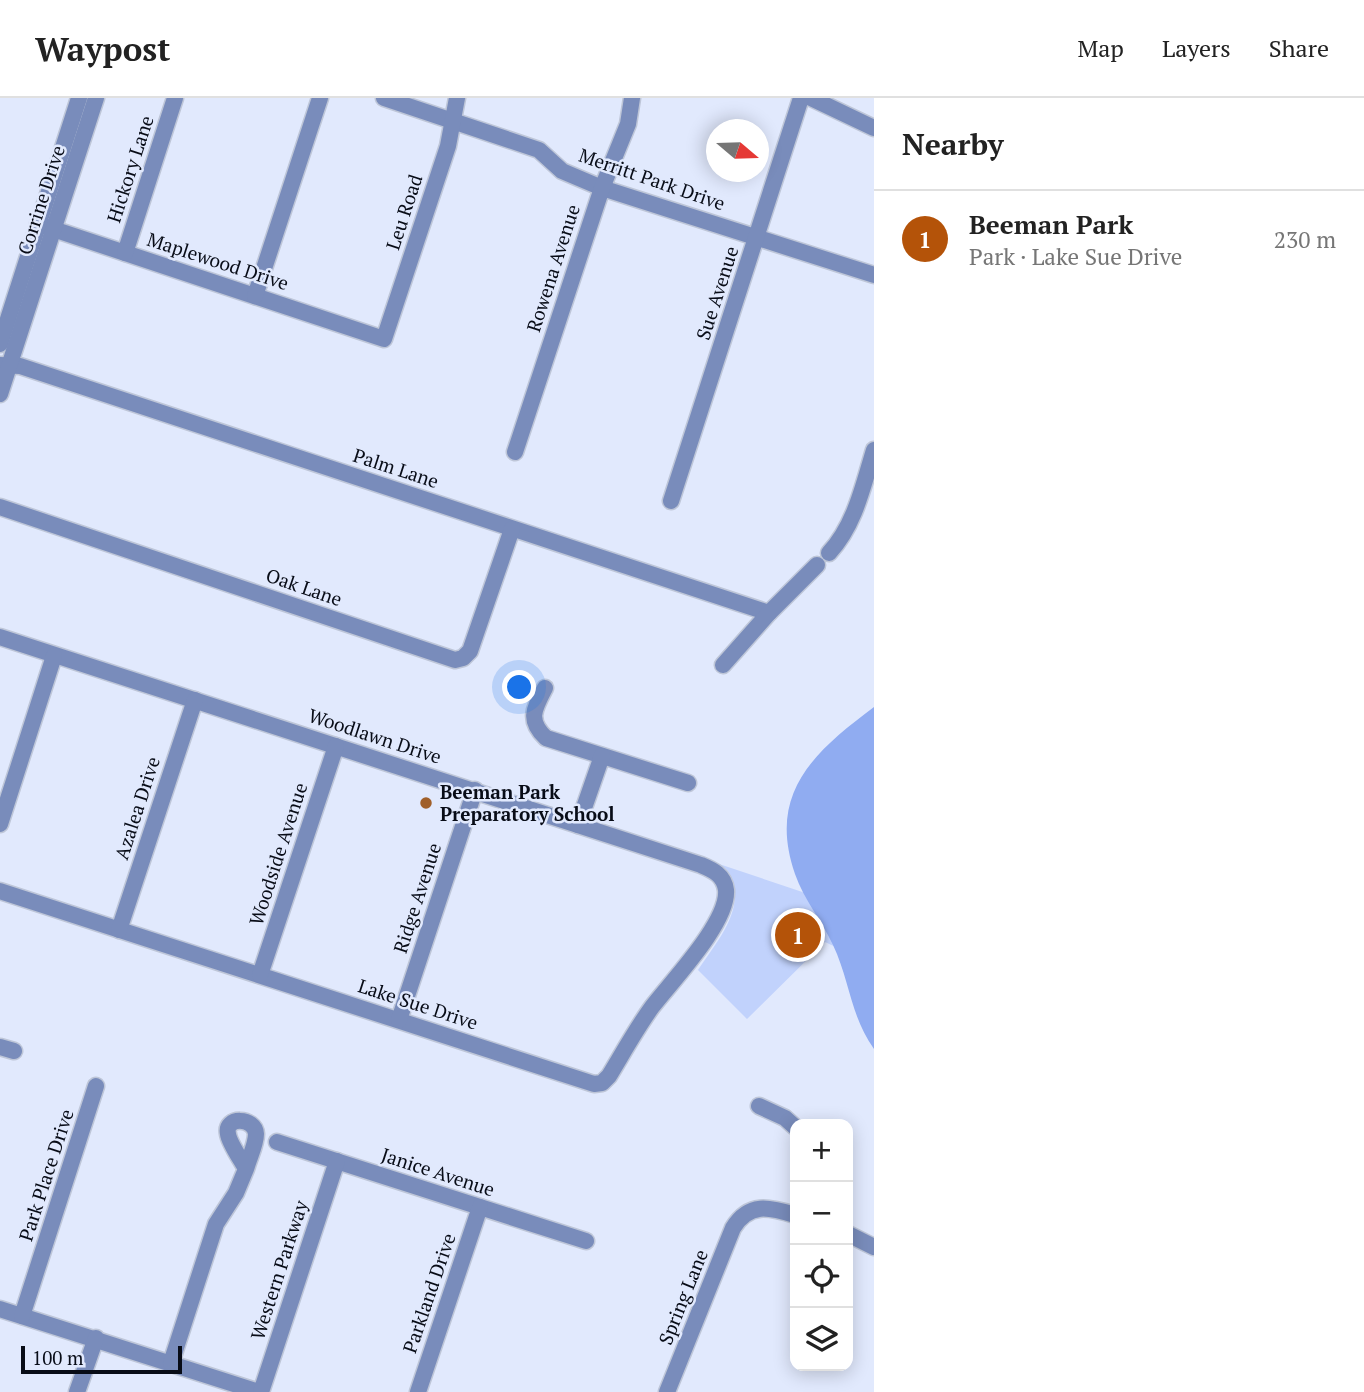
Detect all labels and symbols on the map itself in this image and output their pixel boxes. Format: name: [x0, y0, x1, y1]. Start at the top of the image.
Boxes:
street label: Hickory Lane: [100, 112, 159, 226]
north arrow: [706, 119, 769, 182]
street label: Corrine Drive: [11, 142, 70, 258]
street label: Merritt Park Drive: [576, 142, 729, 215]
street label: Leu Road: [380, 171, 428, 253]
street label: Rowena Avenue: [520, 201, 585, 335]
street label: Maplewood Drive: [144, 226, 292, 295]
street label: Sue Avenue: [690, 243, 743, 343]
street label: Palm Lane: [350, 442, 442, 493]
street label: Oak Lane: [263, 562, 346, 611]
your location: [502, 670, 536, 704]
street label: Woodlawn Drive: [305, 702, 445, 769]
street label: Azalea Drive: [108, 753, 165, 862]
street label: Woodside Avenue: [243, 779, 312, 928]
place label: Beeman Park Preparatory School: [440, 779, 615, 826]
marker: Beeman Park Preparatory School: [418, 795, 434, 811]
street label: Ridge Avenue: [387, 840, 446, 956]
pin: 1: [775, 909, 821, 961]
street label: Lake Sue Drive: [355, 972, 481, 1035]
street label: Park Place Drive: [12, 1106, 79, 1244]
street label: Janice Avenue: [378, 1141, 498, 1202]
street label: Western Parkway: [244, 1197, 313, 1343]
street label: Parkland Drive: [396, 1230, 461, 1356]
street label: Spring Lane: [652, 1245, 713, 1348]
scale bar: [21, 1343, 182, 1375]

